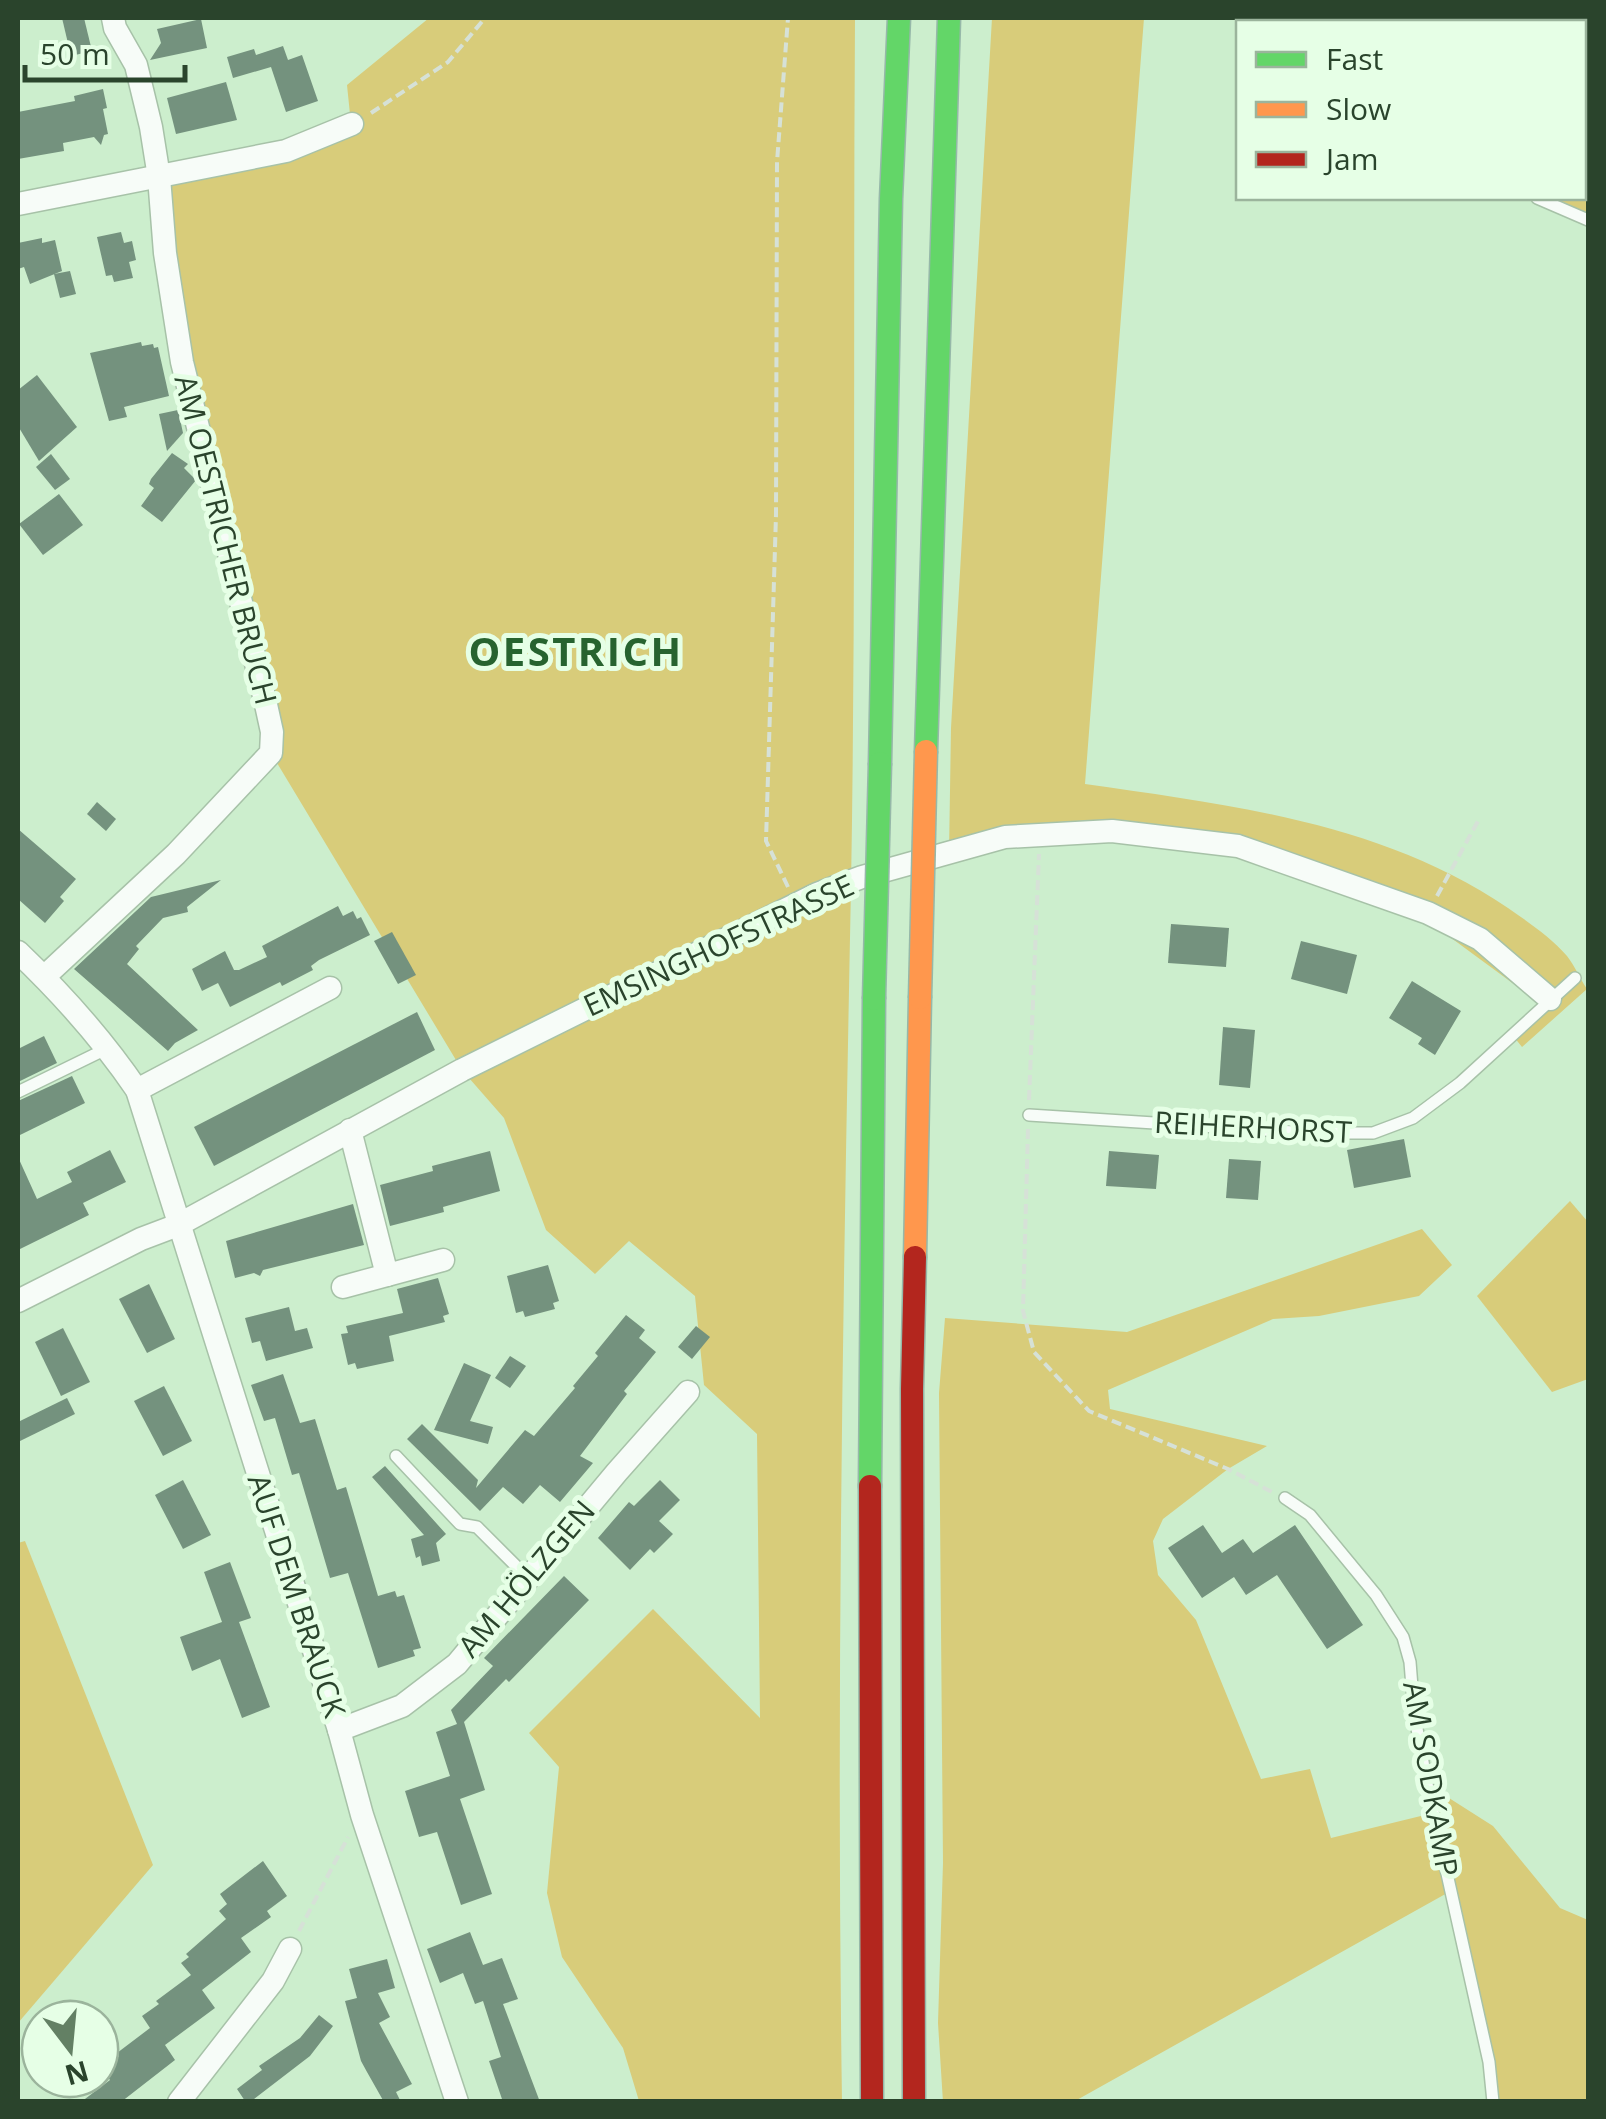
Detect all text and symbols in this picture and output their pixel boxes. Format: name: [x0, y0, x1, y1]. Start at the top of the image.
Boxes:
scale bar: [25, 20, 185, 82]
legend: [1236, 20, 1586, 200]
text: 50 m: [40, 33, 110, 74]
text: Fast: [1326, 38, 1383, 79]
text: Slow: [1326, 88, 1391, 129]
text: Jam: [1323, 138, 1379, 179]
street label: AM OESTRICHER BRUCH: [166, 371, 287, 709]
district label: OESTRICH: [468, 623, 684, 678]
street label: EMSINGHOFSTRASSE: [577, 864, 860, 1025]
street label: REIHERHORST: [1153, 1101, 1353, 1152]
street label: AUF DEM BRAUCK: [239, 1469, 356, 1723]
street label: AM HÖLZGEN: [448, 1491, 604, 1665]
street label: AM SODKAMP: [1394, 1678, 1469, 1880]
north arrow: [20, 1999, 120, 2099]
text: N: [61, 2053, 93, 2095]

